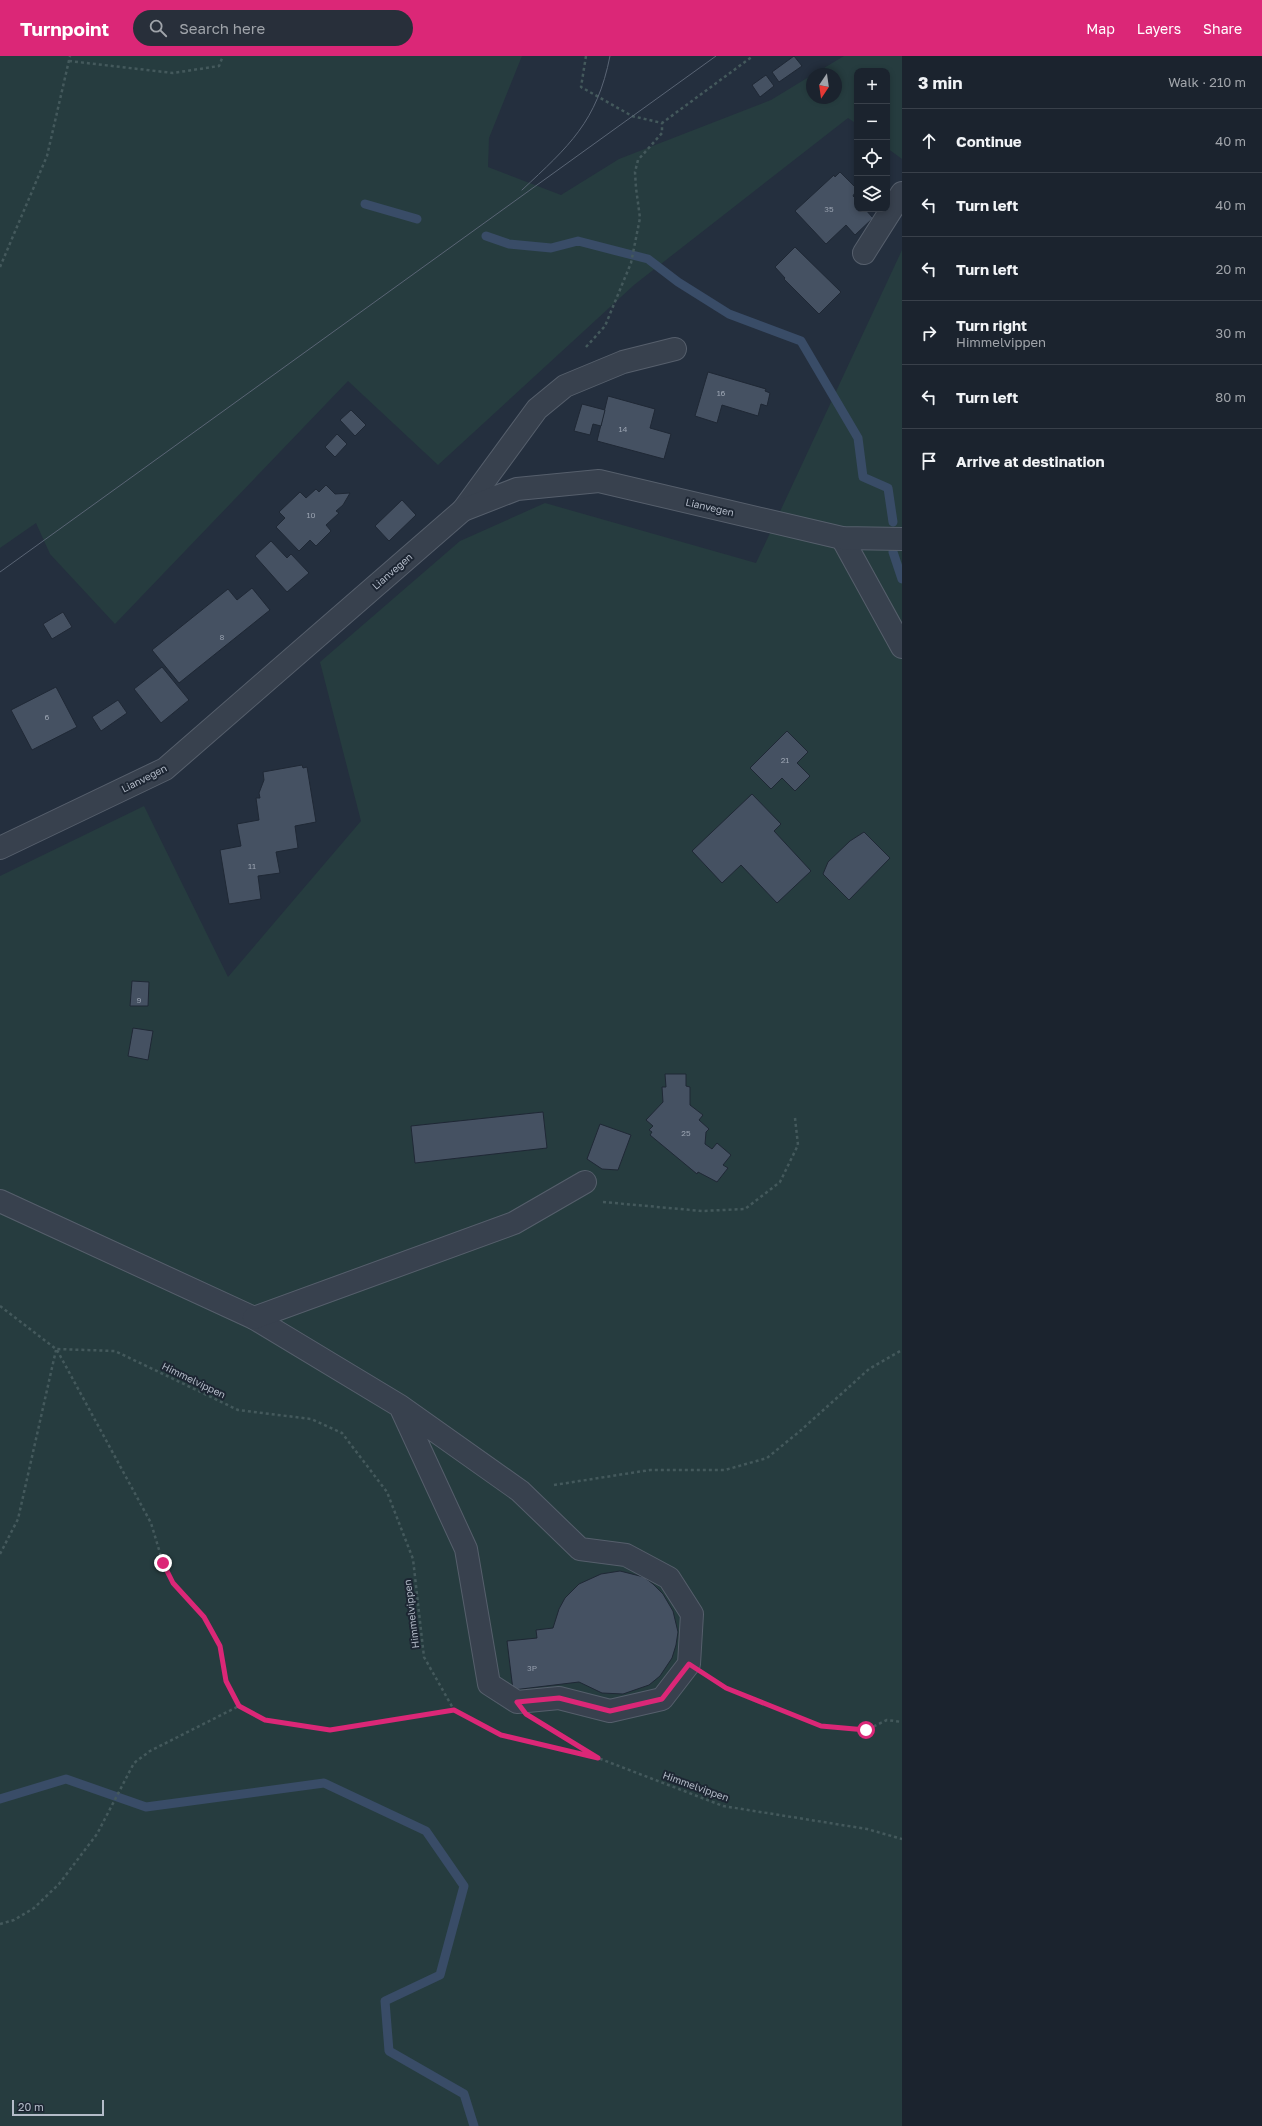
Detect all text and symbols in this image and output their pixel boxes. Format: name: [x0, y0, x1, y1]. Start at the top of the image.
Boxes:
search box: [133, 10, 413, 46]
text: Turnpoint: [20, 17, 109, 40]
icon: search: [147, 17, 169, 39]
text: Search here: [179, 19, 265, 37]
text: Map: [1086, 20, 1115, 37]
text: Layers: [1137, 20, 1181, 37]
text: Share: [1203, 20, 1242, 37]
north arrow: [806, 68, 842, 104]
map controls: [854, 68, 890, 212]
button: +: [854, 68, 890, 104]
text: 3 min: [918, 72, 962, 93]
text: Walk · 210 m: [1168, 74, 1246, 90]
button: −: [854, 104, 890, 140]
icon: ahead: [918, 130, 940, 152]
text: Continue: [956, 132, 1022, 150]
text: 40 m: [1215, 133, 1246, 149]
button: locate: [854, 140, 890, 176]
button: layers: [854, 176, 890, 212]
icon: left: [918, 194, 940, 216]
text: Turn left: [956, 196, 1018, 214]
text: 40 m: [1215, 197, 1246, 213]
house number: 35: [824, 204, 834, 214]
icon: left: [918, 258, 940, 280]
text: Turn left: [956, 260, 1018, 278]
text: 20 m: [1216, 261, 1246, 277]
text: Turn right: [956, 316, 1027, 334]
icon: right: [918, 322, 940, 344]
text: 30 m: [1216, 325, 1246, 341]
text: Himmelvippen: [956, 334, 1046, 350]
icon: left: [918, 386, 940, 408]
house number: 16: [717, 388, 726, 398]
text: Turn left: [956, 388, 1018, 406]
text: 80 m: [1215, 389, 1246, 405]
house number: 14: [619, 424, 627, 434]
icon: arrive: [918, 450, 940, 472]
text: Arrive at destination: [956, 452, 1105, 470]
street label: Lianvegen: [685, 496, 735, 518]
house number: 10: [307, 510, 315, 520]
street label: Lianvegen: [369, 550, 415, 592]
house number: 8: [220, 632, 225, 642]
house number: 6: [45, 712, 50, 722]
house number: 21: [781, 755, 789, 765]
street label: Lianvegen: [119, 761, 169, 795]
house number: 11: [248, 861, 256, 871]
house number: 9: [137, 995, 142, 1005]
house number: 25: [681, 1128, 691, 1138]
street label: Himmelvippen: [160, 1359, 228, 1401]
route end: [154, 1554, 172, 1572]
street label: Himmelvippen: [401, 1579, 421, 1649]
house number: 3P: [527, 1663, 537, 1673]
route start: [857, 1721, 875, 1739]
street label: Himmelvippen: [661, 1769, 731, 1803]
scale bar: [12, 2098, 104, 2117]
text: 20 m: [18, 2100, 44, 2113]

